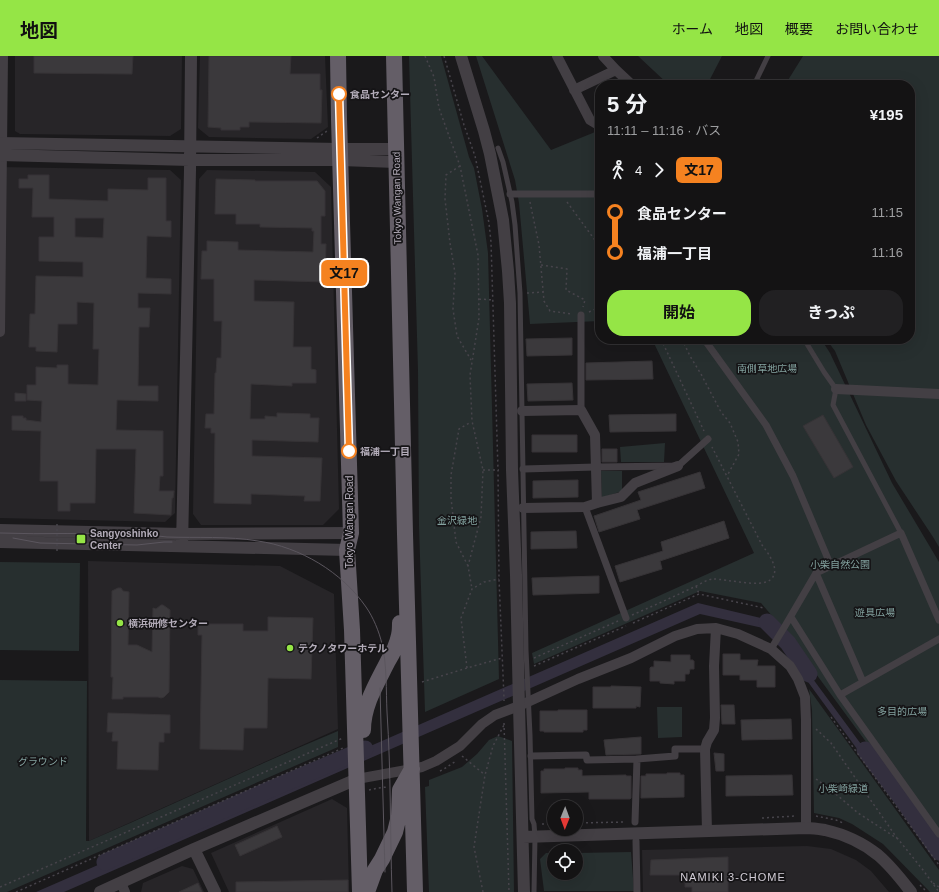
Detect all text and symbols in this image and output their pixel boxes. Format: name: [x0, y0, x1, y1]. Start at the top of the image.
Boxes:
text: 地図: [20, 20, 58, 41]
text: ホーム: [671, 21, 713, 37]
text: 地図: [735, 21, 763, 37]
text: 概要: [785, 21, 813, 37]
text: お問い合わせ: [835, 21, 919, 37]
marker: 食品センター: [331, 86, 347, 102]
place label: 食品センター: [350, 89, 410, 100]
text: 5 分: [607, 92, 647, 117]
text: ¥195: [870, 106, 903, 123]
text: 11:11 – 11:16 · バス: [607, 123, 721, 138]
street label: Tokyo Wangan Road: [391, 152, 403, 244]
icon: walk: [607, 159, 629, 181]
icon: forward: [648, 159, 670, 181]
text: 文17: [684, 162, 714, 178]
text: 4: [635, 163, 642, 178]
text: 食品センター: [637, 205, 727, 222]
text: 11:15: [871, 205, 903, 220]
text: 福浦一丁目: [637, 245, 712, 262]
text: 11:16: [871, 245, 903, 260]
line badge: 文17: [321, 260, 367, 286]
text: 文17: [329, 265, 359, 281]
button: 開始: [607, 290, 751, 336]
button: きっぷ: [759, 290, 903, 336]
park label: 南側草地広場: [737, 363, 797, 374]
marker: 福浦一丁目: [341, 443, 357, 459]
place label: 福浦一丁目: [360, 446, 410, 457]
street label: Tokyo Wangan Road: [344, 476, 355, 568]
park label: 金沢緑地: [437, 515, 478, 526]
place label: Sangyoshinko Center: [90, 528, 158, 551]
marker: Sangyoshinko Center: [75, 533, 87, 545]
park label: 小柴自然公園: [810, 559, 870, 570]
park label: 遊具広場: [855, 607, 895, 618]
marker: 横浜研修センター: [115, 618, 125, 628]
place label: 横浜研修センター: [128, 618, 208, 629]
marker: テクノタワーホテル: [285, 643, 295, 653]
place label: テクノタワーホテル: [298, 643, 387, 654]
park label: 多目的広場: [877, 706, 927, 717]
park label: グラウンド: [18, 756, 68, 767]
park label: 小柴崎緑道: [818, 783, 868, 794]
north arrow: [547, 800, 583, 836]
map controls: [547, 800, 583, 880]
button: locate: [547, 844, 583, 880]
district label: NAMIKI 3-CHOME: [680, 871, 786, 883]

